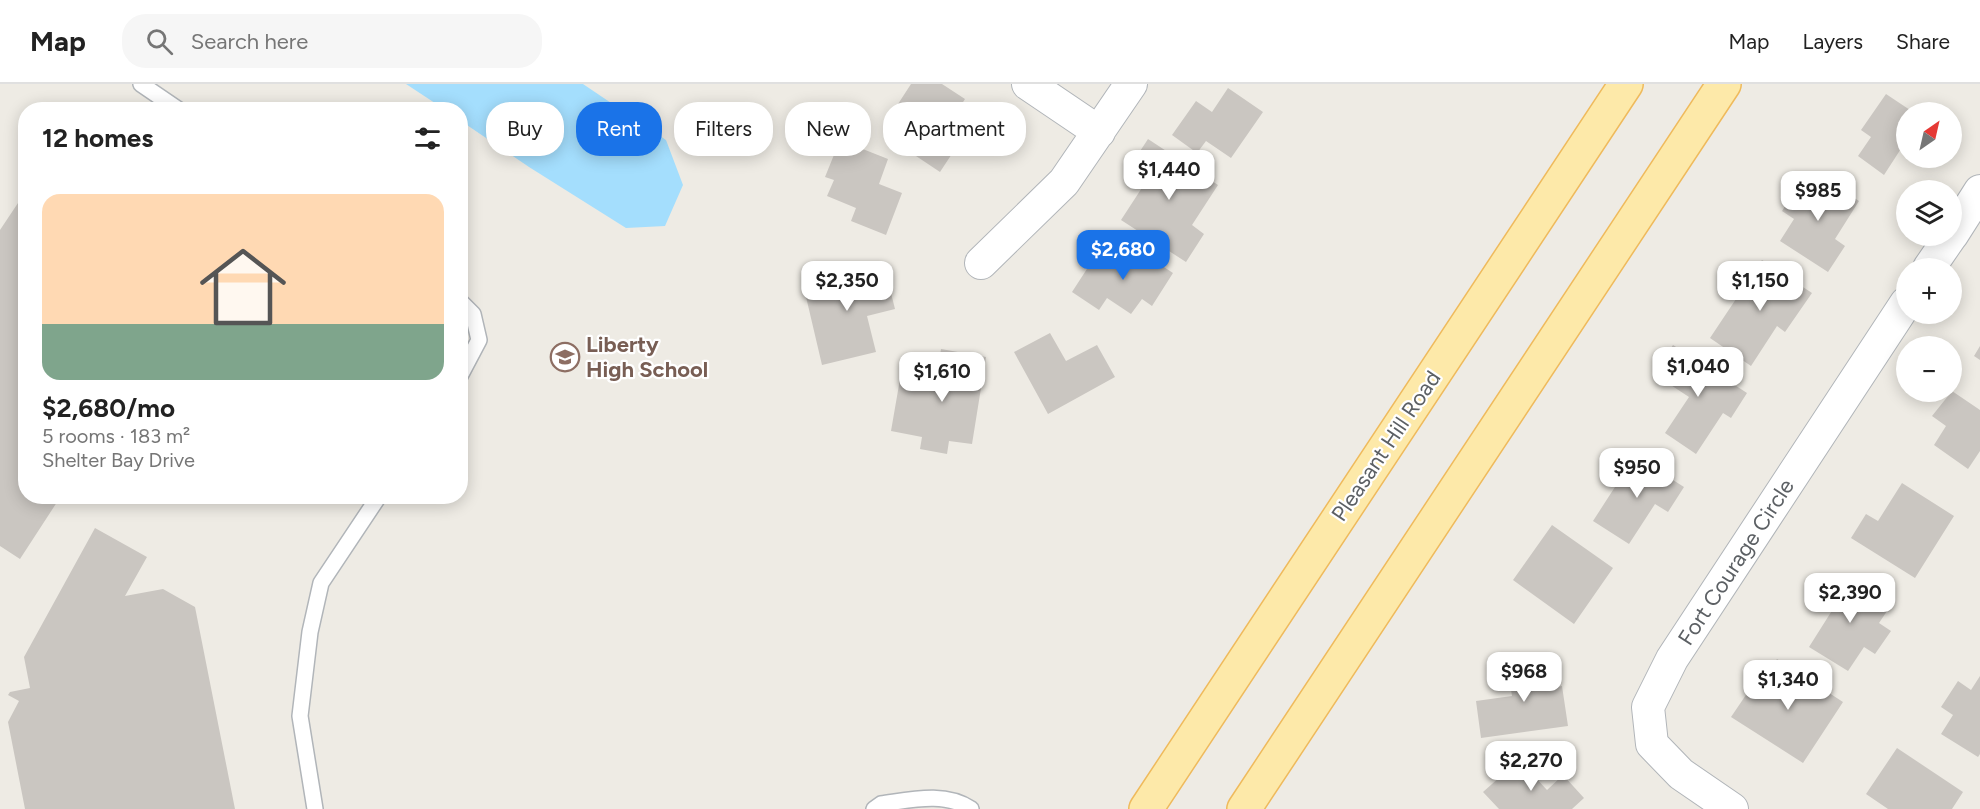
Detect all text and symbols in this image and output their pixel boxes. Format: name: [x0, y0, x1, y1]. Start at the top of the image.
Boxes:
search box: [122, 14, 542, 68]
text: Map: [30, 24, 86, 58]
icon: search: [143, 25, 176, 58]
text: Search here: [191, 28, 308, 55]
text: Map: [1729, 29, 1769, 54]
text: Layers: [1802, 29, 1863, 54]
text: Share: [1896, 29, 1950, 54]
chip: Buy: [486, 102, 564, 156]
chip: Rent: [576, 102, 662, 156]
chip: Filters: [674, 102, 773, 156]
chip: New: [785, 102, 871, 156]
chip: Apartment: [883, 102, 1026, 156]
north arrow: [1896, 102, 1962, 168]
map controls: [1896, 102, 1962, 402]
text: 12 homes: [42, 122, 153, 154]
icon: filters: [411, 122, 444, 155]
pin: $1,440: [1120, 150, 1218, 201]
text: $1,440: [1138, 157, 1200, 181]
pin: $985: [1782, 171, 1854, 222]
text: $985: [1795, 178, 1841, 202]
button: layers: [1896, 180, 1962, 246]
pin: $2,680: [1074, 230, 1172, 281]
icon: home: [189, 233, 297, 341]
text: $2,680: [1091, 237, 1155, 261]
button: +: [1896, 258, 1962, 324]
pin: $2,350: [798, 261, 896, 312]
pin: $1,150: [1711, 261, 1809, 312]
text: $2,350: [815, 268, 879, 292]
text: $1,150: [1731, 268, 1789, 292]
place label: Liberty High School: [586, 331, 708, 383]
button: −: [1896, 336, 1962, 402]
school or university icon: Liberty High School: [549, 341, 581, 373]
pin: $1,040: [1649, 347, 1747, 398]
pin: $1,610: [893, 352, 991, 403]
text: $1,040: [1666, 354, 1730, 378]
text: $1,610: [913, 359, 971, 383]
street label: Pleasant Hill Road: [1326, 366, 1446, 526]
text: $2,680/mo: [42, 392, 175, 424]
text: 5 rooms · 183 m²: [42, 424, 190, 448]
text: Shelter Bay Drive: [42, 448, 195, 472]
pin: $950: [1601, 448, 1673, 499]
text: $950: [1613, 455, 1661, 479]
street label: Fort Courage Circle: [1672, 474, 1800, 650]
pin: $2,390: [1801, 573, 1899, 624]
text: $2,390: [1818, 580, 1882, 604]
pin: $968: [1488, 652, 1560, 703]
text: $968: [1501, 659, 1547, 683]
pin: $1,340: [1739, 660, 1837, 711]
text: $1,340: [1757, 667, 1819, 691]
pin: $2,270: [1482, 741, 1580, 792]
text: $2,270: [1499, 748, 1563, 772]

